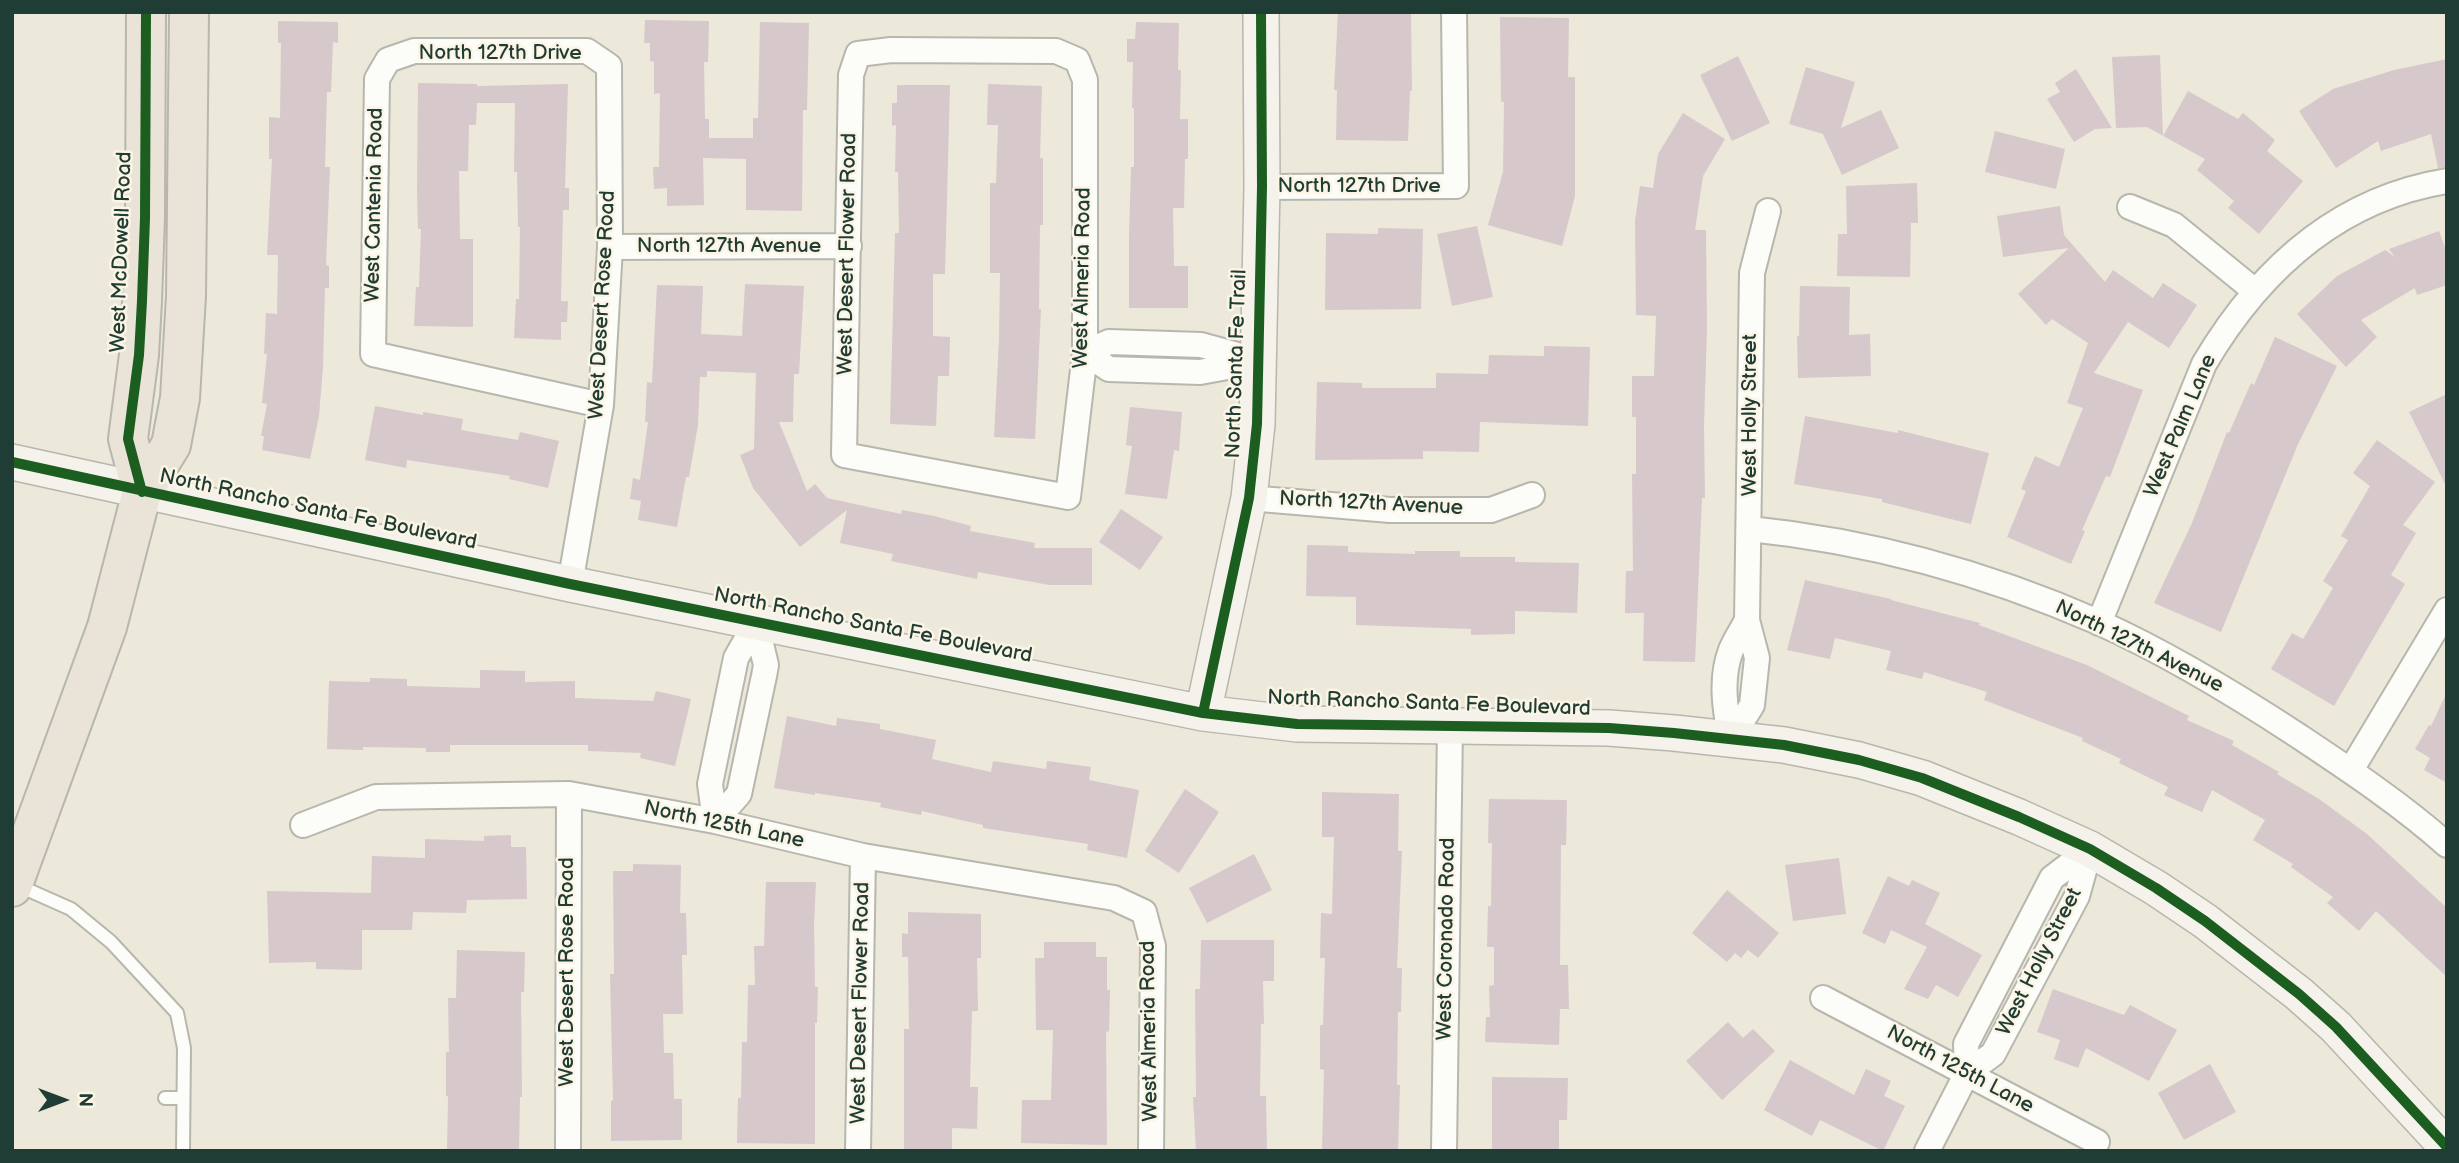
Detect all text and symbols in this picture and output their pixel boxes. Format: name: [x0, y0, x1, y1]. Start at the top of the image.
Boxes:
street label: North 127th Drive: [418, 41, 582, 67]
street label: West Cantenia Road: [361, 107, 389, 303]
street label: West Desert Flower Road: [833, 133, 863, 375]
street label: West McDowell Road: [106, 151, 138, 353]
street label: North 127th Drive: [1277, 174, 1441, 200]
street label: West Almeria Road: [1069, 187, 1097, 369]
street label: West Desert Rose Road: [584, 190, 622, 420]
street label: North 127th Avenue: [637, 234, 821, 260]
street label: North Santa Fe Trail: [1221, 269, 1253, 459]
street label: West Holly Street: [1738, 334, 1764, 496]
street label: West Palm Lane: [2140, 351, 2222, 501]
street label: North Rancho Santa Fe Boulevard: [157, 464, 479, 556]
street label: North 127th Avenue: [1278, 487, 1464, 521]
street label: North Rancho Santa Fe Boulevard: [712, 583, 1034, 669]
street label: North 127th Avenue: [2051, 595, 2227, 699]
street label: North Rancho Santa Fe Boulevard: [1267, 686, 1591, 722]
street label: North 125th Lane: [642, 796, 806, 854]
street label: West Coronado Road: [1433, 837, 1461, 1041]
street label: West Desert Rose Road: [555, 857, 581, 1087]
street label: West Desert Flower Road: [846, 882, 876, 1124]
street label: West Holly Street: [1992, 884, 2088, 1040]
street label: West Almeria Road: [1136, 940, 1164, 1122]
street label: North 125th Lane: [1882, 1021, 2038, 1119]
north arrow: [28, 1065, 98, 1135]
text: N: [73, 1093, 96, 1107]

